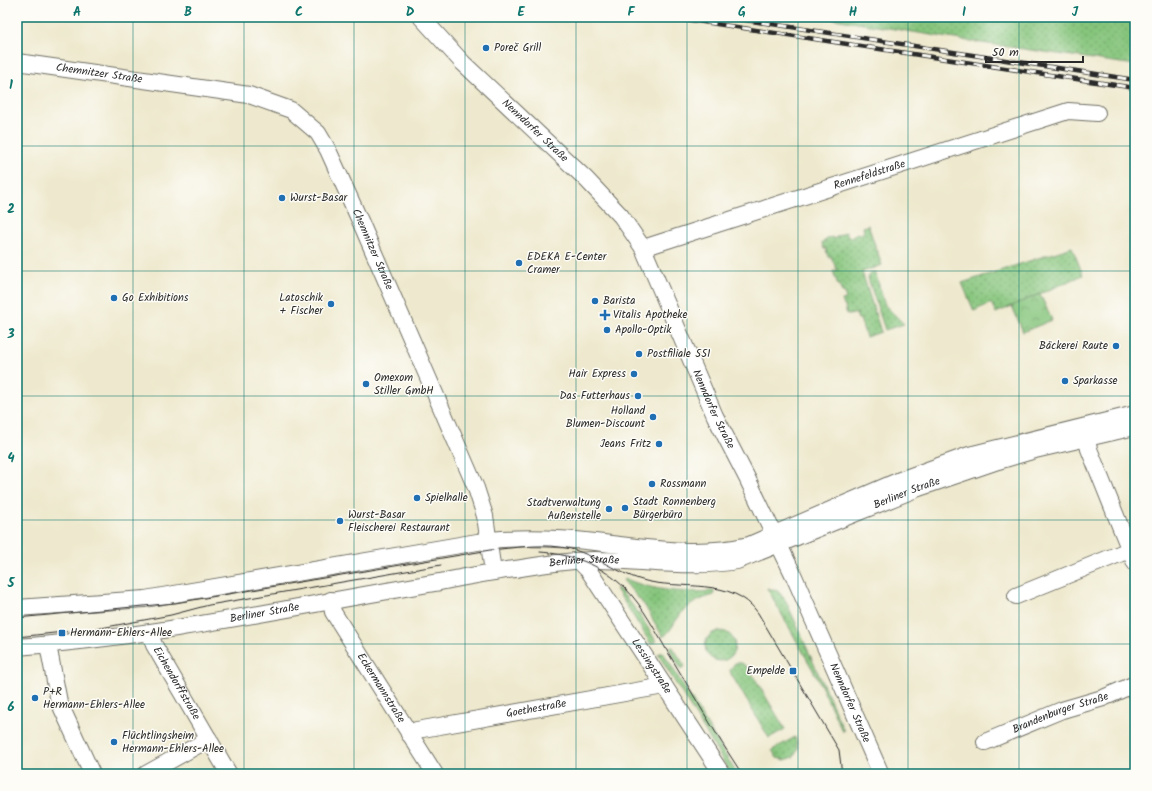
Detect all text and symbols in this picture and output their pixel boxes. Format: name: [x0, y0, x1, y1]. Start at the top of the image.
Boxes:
text: A: [73, 2, 81, 23]
text: B: [184, 2, 192, 23]
text: C: [295, 2, 303, 23]
text: D: [406, 2, 415, 23]
text: E: [517, 2, 525, 23]
text: F: [627, 2, 635, 23]
text: G: [738, 2, 746, 23]
text: H: [849, 2, 858, 23]
text: I: [962, 2, 966, 23]
text: J: [1072, 2, 1079, 23]
scale bar: [986, 38, 1083, 64]
place label: Poreč Grill: [494, 39, 542, 57]
marker: Poreč Grill: [481, 43, 491, 53]
text: 50 m: [992, 43, 1019, 62]
street label: Chemnitzer Straße: [55, 59, 144, 89]
text: 1: [9, 75, 13, 96]
street label: Nenndorfer Straße: [497, 95, 572, 167]
street label: Rennefeldstraße: [831, 155, 908, 195]
place label: Wurst-Basar: [290, 189, 349, 207]
marker: Wurst-Basar: [277, 193, 287, 203]
text: 2: [7, 199, 15, 220]
street label: Chemnitzer Straße: [347, 206, 398, 293]
place label: EDEKA E-Center Cramer: [527, 248, 608, 279]
marker: EDEKA E-Center Cramer: [514, 258, 524, 268]
place label: Go Exhibitions: [122, 289, 189, 307]
place label: Latoschik + Fischer: [279, 289, 324, 320]
place label: Barista: [603, 292, 636, 310]
marker: Go Exhibitions: [109, 293, 119, 303]
marker: Barista: [590, 296, 600, 306]
marker: Latoschik + Fischer: [326, 299, 336, 309]
place label: Vitalis Apotheke: [613, 306, 687, 324]
marker: Vitalis Apotheke: [600, 310, 610, 320]
place label: Apollo-Optik: [615, 321, 672, 339]
text: 3: [6, 324, 15, 345]
marker: Apollo-Optik: [602, 325, 612, 335]
place label: Bäckerei Raute: [1039, 337, 1108, 355]
marker: Bäckerei Raute: [1111, 341, 1121, 351]
place label: Postfiliale 551: [647, 345, 711, 363]
marker: Postfiliale 551: [634, 349, 644, 359]
place label: Hair Express: [568, 365, 626, 383]
street label: Nenndorfer Straße: [687, 367, 740, 452]
place label: Omexom Stiller GmbH: [374, 369, 434, 400]
marker: Hair Express: [629, 369, 639, 379]
place label: Sparkasse: [1073, 372, 1118, 390]
marker: Sparkasse: [1060, 376, 1070, 386]
marker: Omexom Stiller GmbH: [361, 379, 371, 389]
place label: Das Futterhaus: [559, 387, 630, 405]
marker: Das Futterhaus: [633, 391, 643, 401]
place label: Holland Blumen-Discount: [566, 402, 646, 433]
marker: Holland Blumen-Discount: [648, 412, 658, 422]
place label: Jeans Fritz: [600, 435, 651, 453]
marker: Jeans Fritz: [654, 439, 664, 449]
text: 4: [7, 448, 15, 469]
street label: Berliner Straße: [871, 472, 943, 514]
place label: Rossmann: [660, 475, 707, 493]
marker: Rossmann: [647, 479, 657, 489]
place label: Spielhalle: [425, 489, 468, 507]
marker: Spielhalle: [412, 493, 422, 503]
place label: Stadt Ronnenberg Bürgerbüro: [633, 493, 716, 524]
place label: Stadtverwaltung Außenstelle: [527, 494, 601, 525]
marker: Stadt Ronnenberg Bürgerbüro: [620, 503, 630, 513]
marker: Stadtverwaltung Außenstelle: [604, 504, 614, 514]
place label: Wurst-Basar Fleischerei Restaurant: [348, 506, 450, 537]
marker: Wurst-Basar Fleischerei Restaurant: [335, 516, 345, 526]
street label: Berliner Straße: [548, 551, 620, 573]
text: 5: [7, 573, 16, 594]
street label: Berliner Straße: [228, 598, 301, 628]
place label: Hermann-Ehlers-Allee: [70, 624, 172, 642]
marker: Hermann-Ehlers-Allee: [57, 628, 67, 638]
street label: Lessingstraße: [627, 635, 676, 698]
street label: Eichendorffstraße: [148, 643, 205, 723]
street label: Eckermannstraße: [352, 649, 410, 727]
street label: Nenndorfer Straße: [824, 660, 875, 746]
place label: Empelde: [746, 662, 785, 680]
marker: Empelde: [788, 666, 798, 676]
place label: P+R Hermann-Ehlers-Allee: [43, 683, 145, 714]
street label: Brandenburger Straße: [1010, 687, 1112, 739]
marker: P+R Hermann-Ehlers-Allee: [30, 693, 40, 703]
street label: Goethestraße: [505, 695, 568, 723]
text: 6: [7, 697, 15, 718]
place label: Flüchtlingsheim Hermann-Ehlers-Allee: [122, 727, 224, 758]
marker: Flüchtlingsheim Hermann-Ehlers-Allee: [109, 737, 119, 747]

